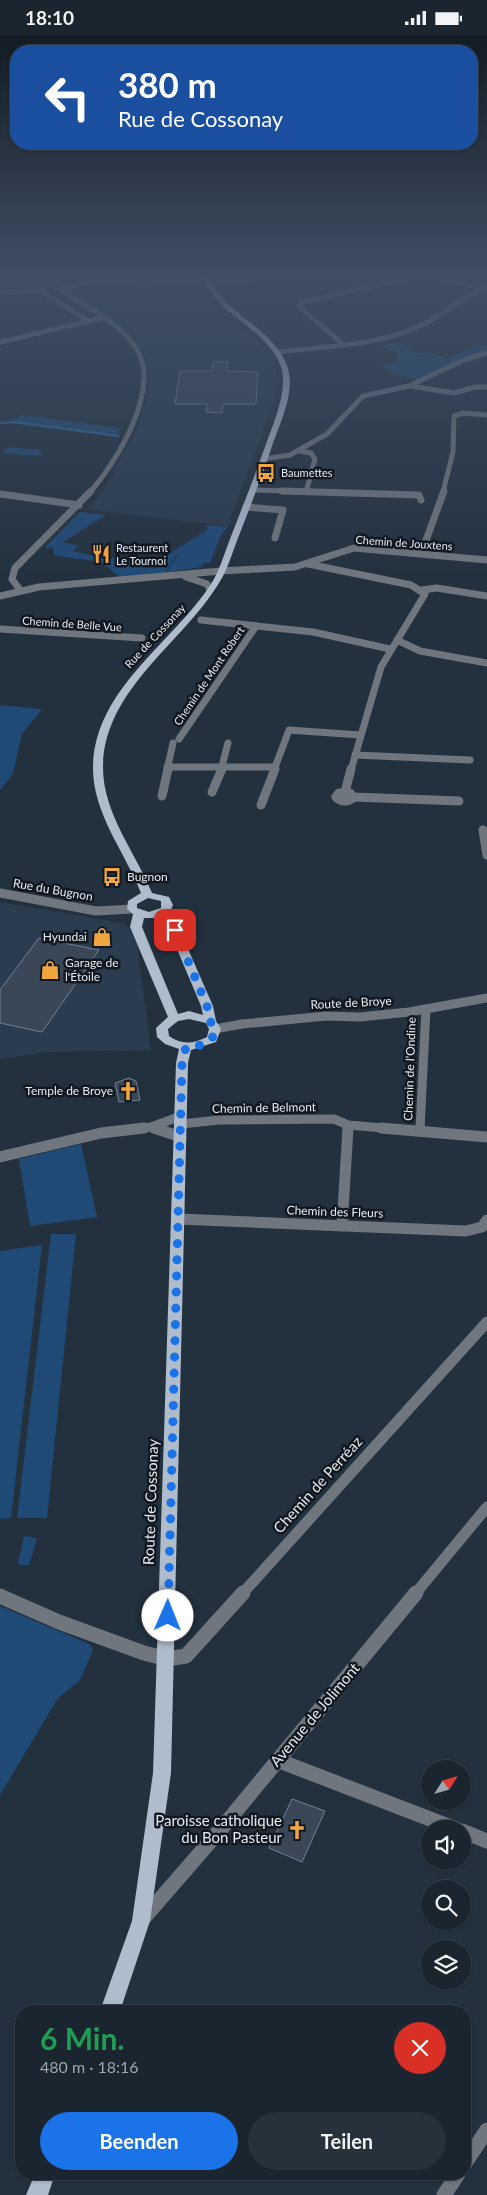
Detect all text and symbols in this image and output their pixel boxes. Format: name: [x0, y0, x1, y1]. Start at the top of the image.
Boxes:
text: 18:10: [25, 6, 74, 29]
text: 380 m: [118, 63, 217, 105]
icon: left: [35, 65, 100, 130]
text: Rue de Cossonay: [118, 105, 283, 132]
bus stop icon: Baumettes: [255, 462, 277, 484]
place label: Baumettes: [281, 466, 333, 479]
street label: Chemin de Jouxtens: [355, 533, 453, 552]
place label: Restaurent Le Tournoi: [116, 541, 168, 567]
restaurant icon: Restaurent Le Tournoi: [90, 543, 112, 565]
street label: Rue de Cossonay: [122, 601, 188, 670]
street label: Chemin de Belle Vue: [22, 614, 122, 633]
street label: Chemin de Mont Robert: [171, 624, 247, 728]
bus stop icon: Bugnon: [101, 866, 123, 888]
place label: Bugnon: [127, 869, 168, 884]
street label: Rue du Bugnon: [12, 875, 94, 904]
pin: [154, 909, 196, 951]
icon: arrive: [161, 916, 189, 944]
shop icon: Hyundai: [91, 926, 113, 948]
place label: Hyundai: [43, 929, 87, 944]
place label: Garage de l'Étoile: [65, 955, 119, 984]
shop icon: Garage de l'Étoile: [39, 959, 61, 981]
street label: Route de Broye: [310, 993, 392, 1012]
street label: Chemin de l'Ondine: [400, 1017, 419, 1121]
church icon: Temple de Broye: [117, 1080, 139, 1102]
place label: Temple de Broye: [25, 1083, 113, 1098]
street label: Chemin de Belmont: [212, 1099, 317, 1116]
street label: Chemin des Fleurs: [286, 1202, 384, 1221]
street label: Chemin de Perréaz: [269, 1432, 366, 1536]
street label: Route de Cossonay: [139, 1438, 161, 1565]
position arrow: [141, 1589, 193, 1641]
street label: Avenue de Jolimont: [266, 1659, 363, 1770]
north arrow: [421, 1760, 471, 1810]
map controls: [421, 1760, 471, 1990]
place label: Paroisse catholique du Bon Pasteur: [155, 1811, 283, 1846]
church icon: Paroisse catholique du Bon Pasteur: [286, 1819, 308, 1841]
button: sound: [421, 1820, 471, 1870]
button: search: [421, 1880, 471, 1930]
button: layers: [421, 1940, 471, 1990]
text: 6 Min.: [40, 2020, 125, 2056]
button: close: [394, 2022, 446, 2074]
text: 480 m · 18:16: [40, 2057, 139, 2076]
button: Beenden: [40, 2112, 238, 2170]
button: Teilen: [248, 2112, 446, 2170]

